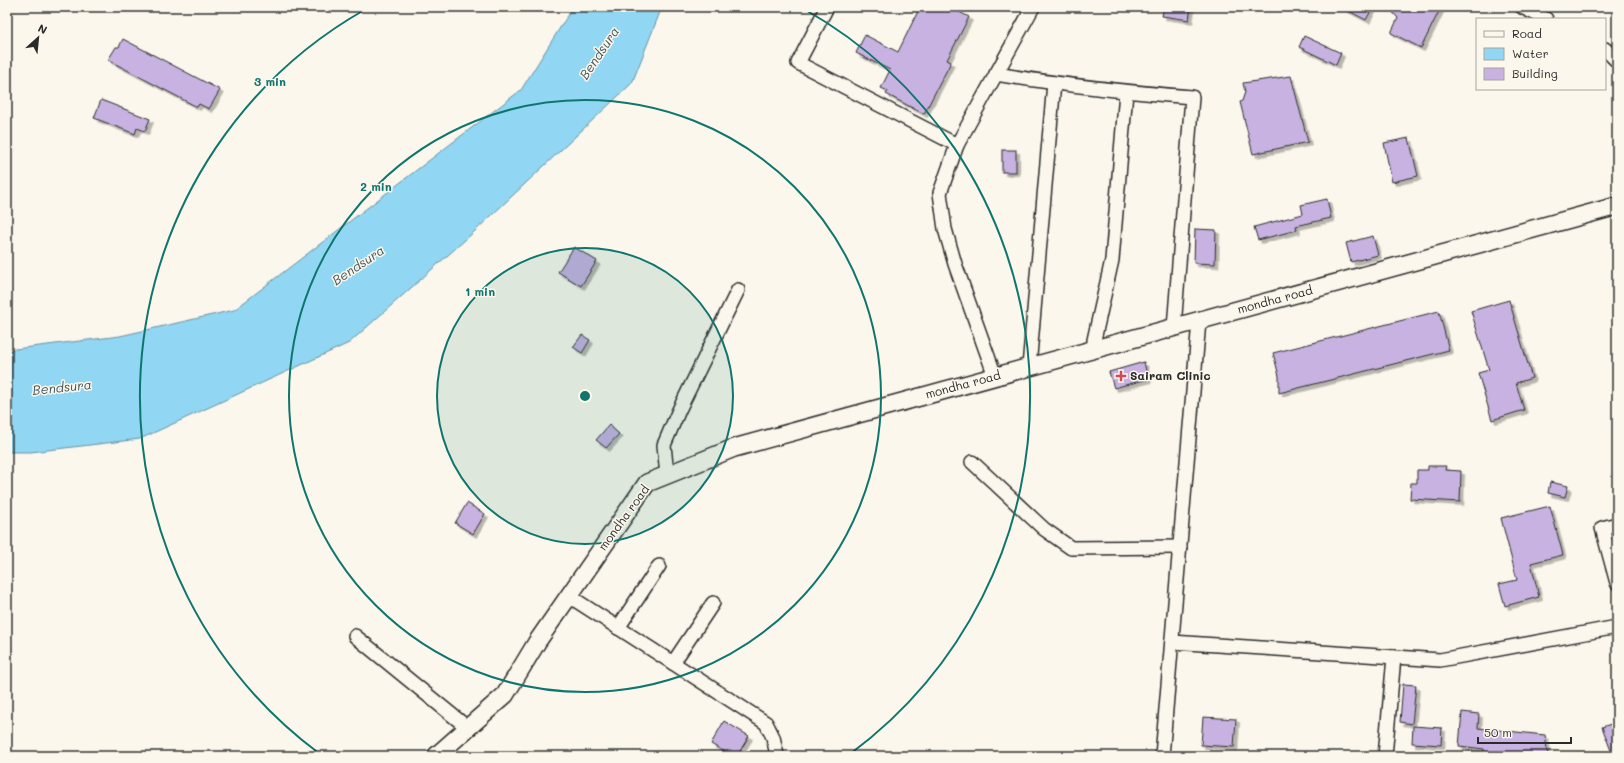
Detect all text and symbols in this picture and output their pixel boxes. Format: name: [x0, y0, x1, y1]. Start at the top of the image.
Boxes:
north arrow: [18, 18, 58, 58]
legend: [1476, 18, 1606, 90]
text: N: [36, 20, 50, 37]
water label: Bendsura: [575, 23, 622, 82]
text: Road: [1512, 25, 1542, 41]
text: Water: [1512, 45, 1549, 61]
text: Building: [1512, 65, 1558, 81]
text: 3 min: [254, 73, 286, 89]
text: 2 min: [360, 178, 392, 194]
water label: Bendsura: [328, 241, 387, 288]
street label: mondha road: [1235, 281, 1314, 317]
text: 1 min: [465, 283, 495, 299]
street label: mondha road: [923, 366, 1002, 402]
place label: Sairam Clinic: [1130, 367, 1211, 383]
marker: Sairam Clinic: [1115, 370, 1127, 382]
water label: Bendsura: [31, 375, 92, 398]
centre of rings: [578, 389, 592, 403]
street label: mondha road: [594, 481, 653, 553]
scale bar: [1478, 719, 1571, 745]
text: 50 m: [1484, 724, 1512, 740]

